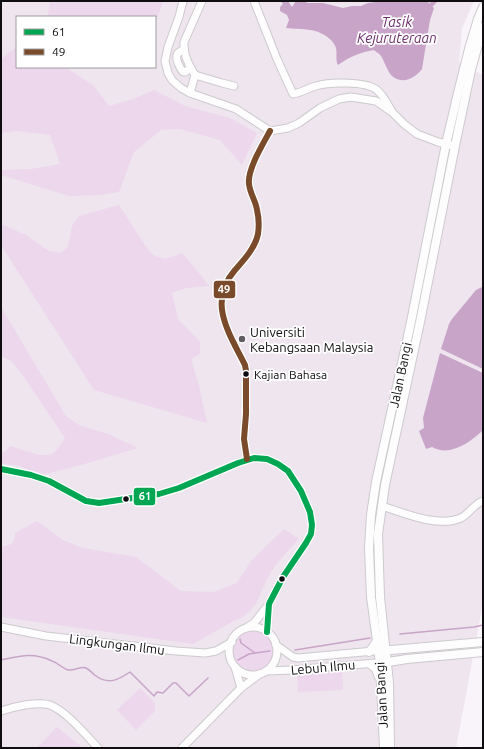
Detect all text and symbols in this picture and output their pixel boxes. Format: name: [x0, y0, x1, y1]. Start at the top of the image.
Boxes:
water label: Tasik Kejuruteraan: [357, 14, 437, 46]
legend: [16, 16, 156, 68]
text: 61: [52, 25, 66, 38]
text: 49: [52, 45, 66, 58]
line badge: 49: [213, 280, 236, 299]
text: 49: [218, 283, 230, 295]
place label: Universiti Kebangsaan Malaysia: [250, 325, 373, 354]
marker: Universiti Kebangsaan Malaysia: [237, 334, 247, 344]
street label: Jalan Bangi: [386, 341, 414, 409]
place label: Kajian Bahasa: [254, 368, 327, 381]
marker: Kajian Bahasa: [241, 369, 251, 379]
line badge: 61: [133, 487, 156, 506]
text: 61: [139, 490, 151, 502]
unlabelled marker: [121, 494, 131, 504]
unlabelled marker: [277, 574, 287, 584]
street label: Lingkungan Ilmu: [68, 631, 166, 657]
street label: Lebuh Ilmu: [290, 657, 356, 677]
street label: Jalan Bangi: [372, 661, 390, 729]

